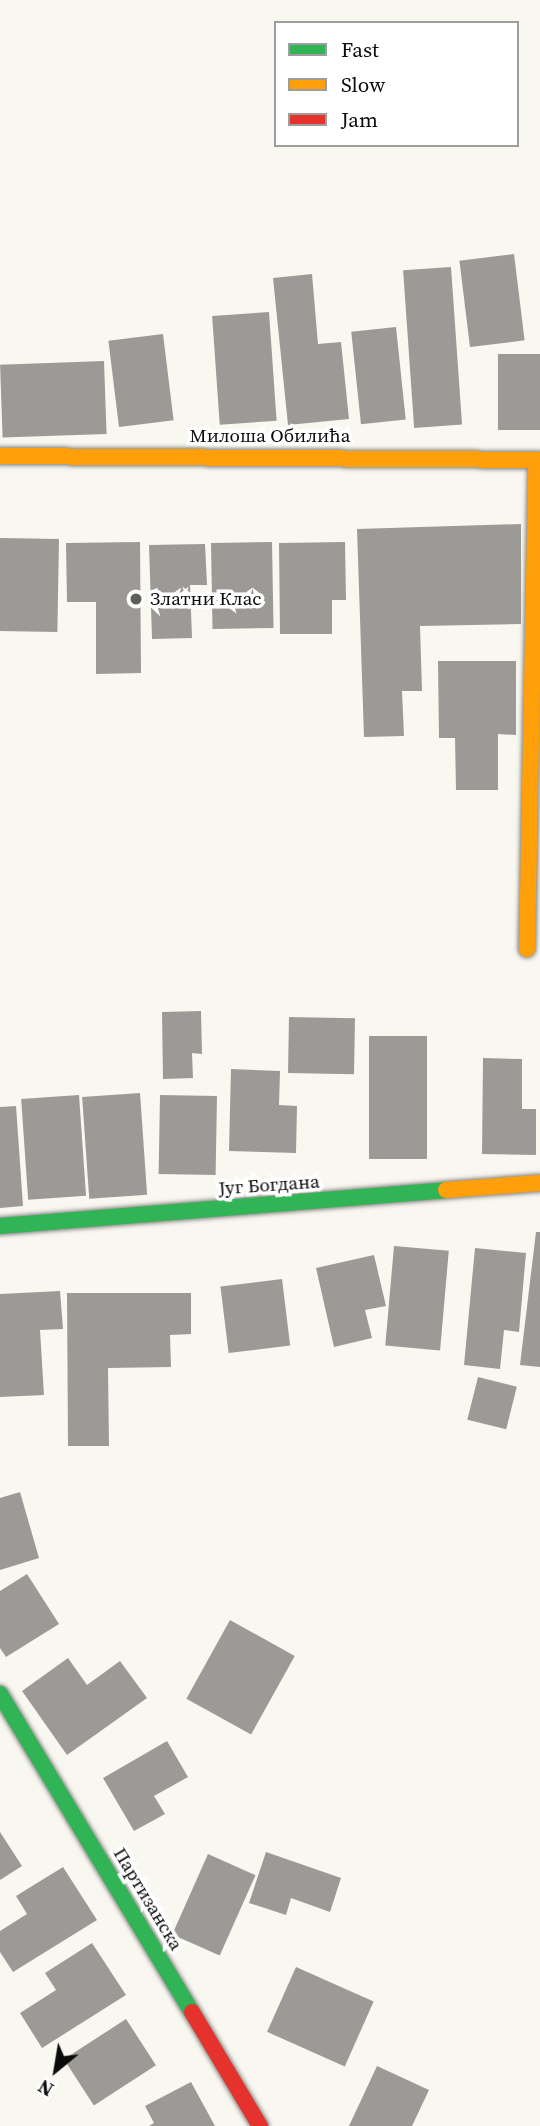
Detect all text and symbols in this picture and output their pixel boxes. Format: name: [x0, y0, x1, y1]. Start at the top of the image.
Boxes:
legend: [274, 21, 519, 147]
text: Fast: [341, 35, 379, 64]
text: Slow: [341, 70, 385, 99]
text: Jam: [341, 105, 378, 134]
street label: Милоша Обилића: [190, 425, 350, 447]
place label: Златни Клас: [150, 588, 262, 610]
marker: Златни Клас: [128, 591, 144, 607]
street label: Југ Богдана: [218, 1170, 320, 1200]
street label: Партизанска: [108, 1844, 188, 1954]
north arrow: [21, 2035, 91, 2105]
text: N: [33, 2073, 58, 2103]

